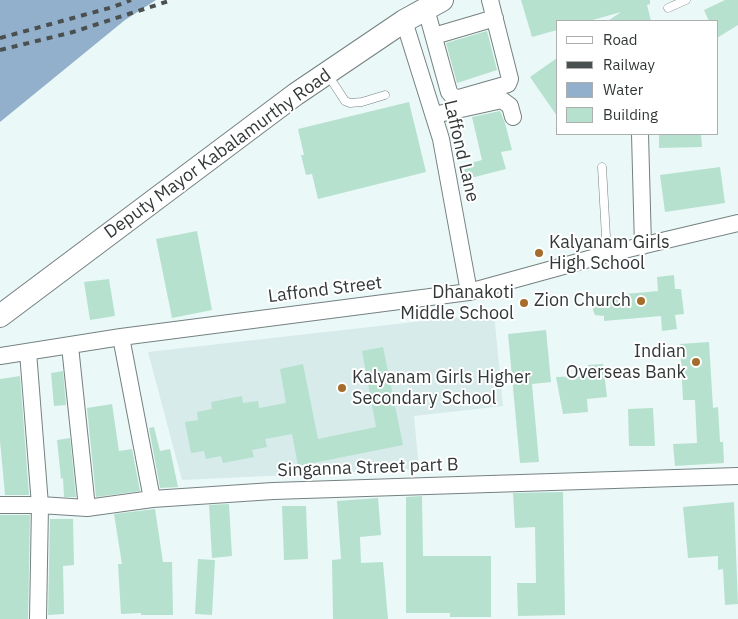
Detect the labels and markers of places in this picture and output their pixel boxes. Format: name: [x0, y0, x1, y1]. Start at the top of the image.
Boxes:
place label: Kalyanam Girls High School: [549, 232, 670, 274]
marker: Kalyanam Girls High School: [533, 247, 545, 259]
place label: Dhanakoti Middle School: [400, 282, 514, 324]
place label: Zion Church: [534, 290, 631, 312]
marker: Zion Church: [635, 295, 647, 307]
marker: Dhanakoti Middle School: [518, 297, 530, 309]
place label: Indian Overseas Bank: [566, 341, 686, 384]
marker: Indian Overseas Bank: [690, 356, 702, 368]
place label: Kalyanam Girls Higher Secondary School: [352, 367, 531, 409]
marker: Kalyanam Girls Higher Secondary School: [336, 382, 348, 394]

